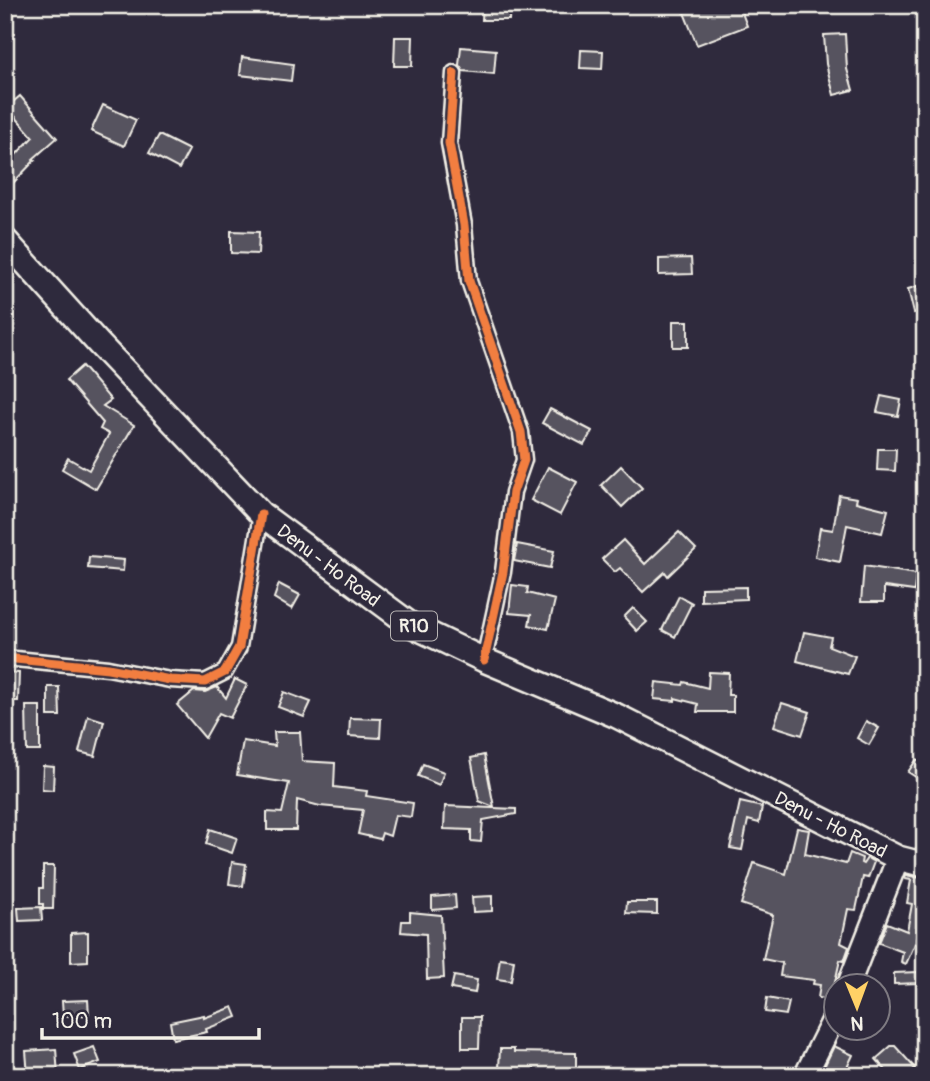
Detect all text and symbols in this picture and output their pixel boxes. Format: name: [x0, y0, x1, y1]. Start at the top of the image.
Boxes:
street label: Denu - Ho Road: [272, 519, 385, 612]
road number: R10: [391, 612, 437, 640]
street label: Denu - Ho Road: [770, 786, 891, 864]
north arrow: [822, 972, 892, 1042]
scale bar: [42, 997, 259, 1041]
text: 100 m: [52, 1008, 112, 1035]
text: N: [851, 1011, 864, 1035]

